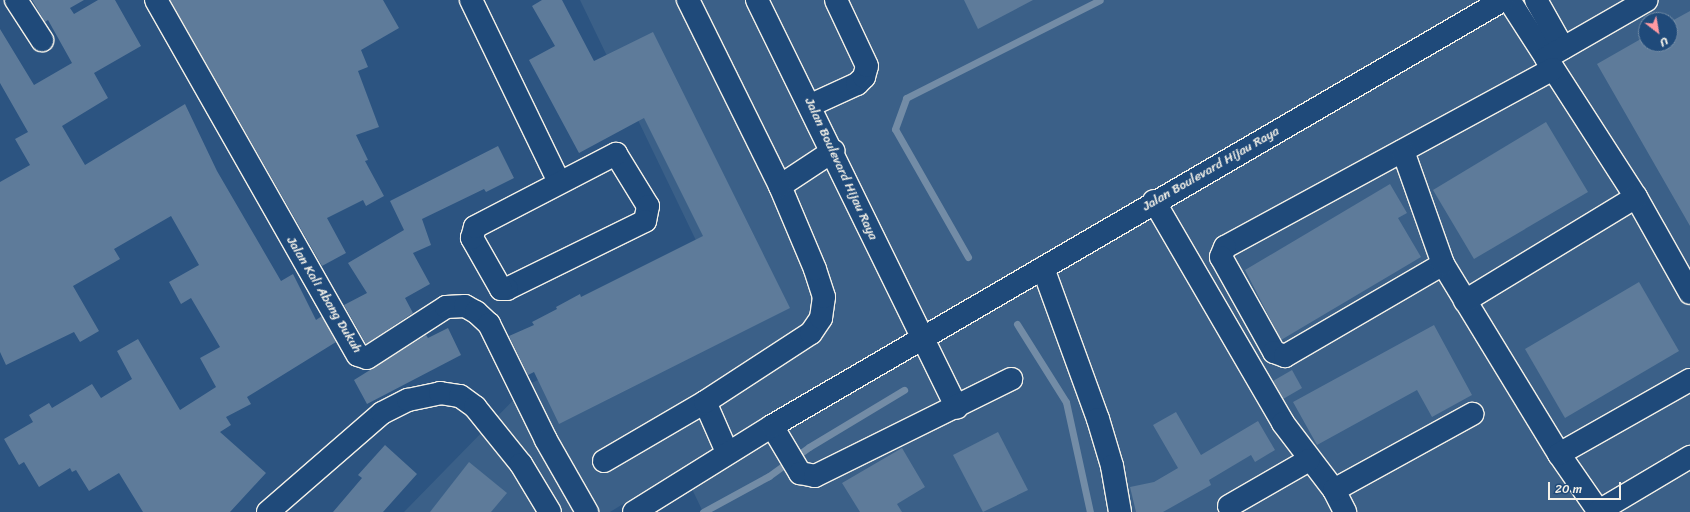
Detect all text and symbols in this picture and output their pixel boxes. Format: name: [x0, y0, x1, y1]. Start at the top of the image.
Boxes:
north arrow: [1638, 12, 1678, 52]
text: U: [1656, 32, 1672, 52]
street label: Jalan Boulevard Hijau Raya: [801, 96, 881, 242]
street label: Jalan Boulevard Hijau Raya: [1140, 124, 1282, 214]
street label: Jalan Kali Abang Dukuh: [283, 234, 365, 356]
scale bar: [1550, 474, 1623, 500]
text: 20 m: [1555, 478, 1582, 500]

